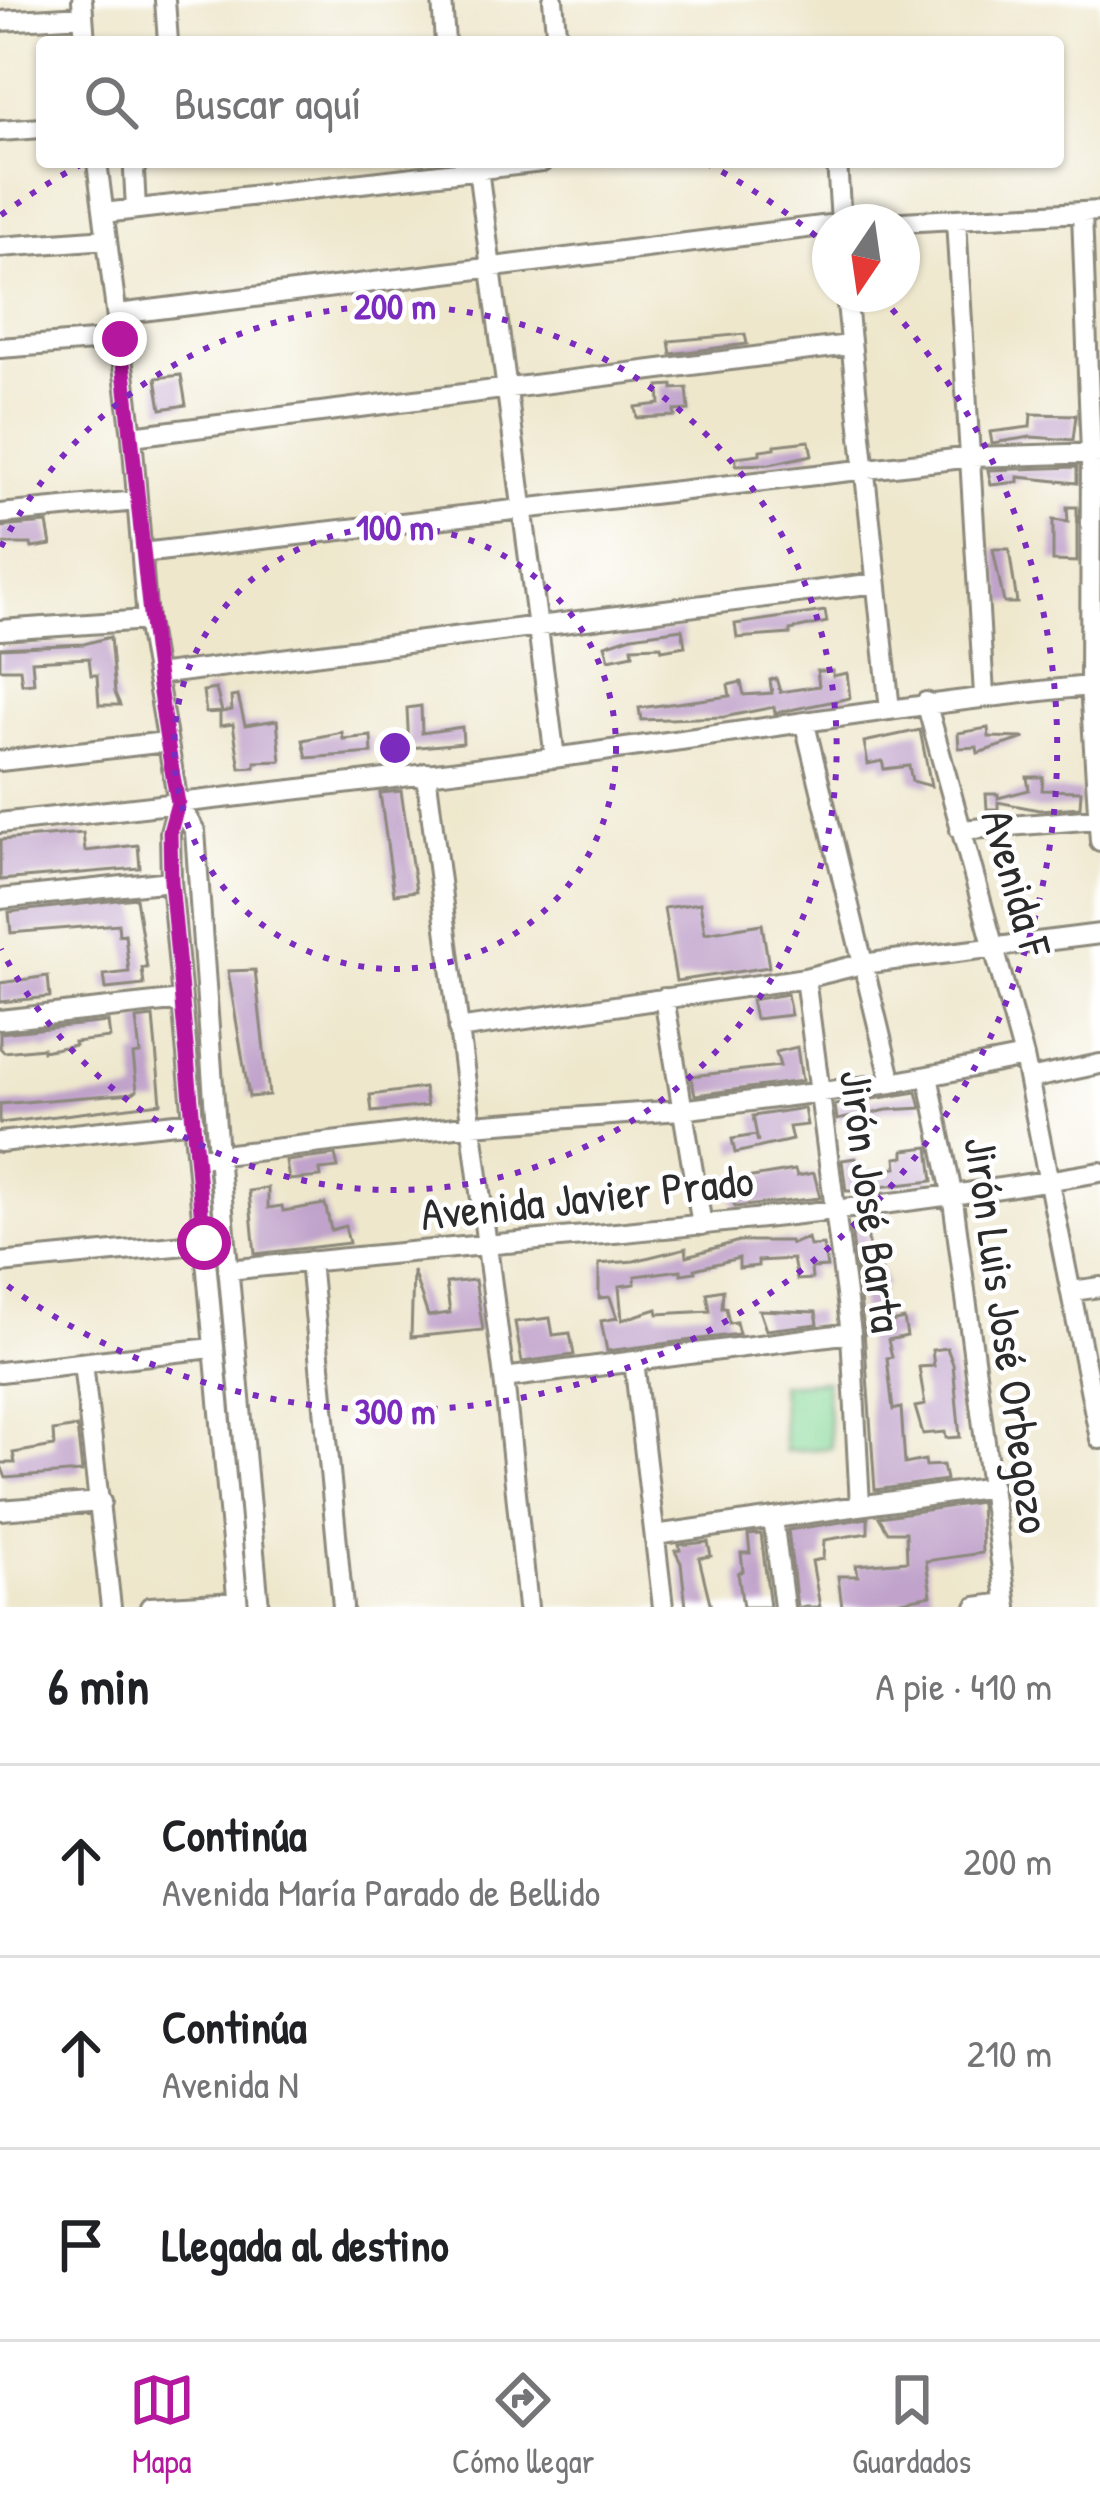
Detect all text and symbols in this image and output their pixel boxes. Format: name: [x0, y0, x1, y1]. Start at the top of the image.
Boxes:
search box: [36, 36, 1064, 168]
icon: search: [78, 69, 144, 135]
text: Buscar aquí: [174, 72, 361, 133]
north arrow: [812, 204, 920, 312]
text: 200 m: [354, 281, 436, 330]
route end: [93, 312, 147, 366]
text: 100 m: [356, 502, 434, 551]
centre of rings: [374, 727, 416, 769]
street label: Avenida F: [967, 802, 1068, 965]
street label: Jirón José Barta: [826, 1066, 919, 1336]
street label: Jirón Luis José Orbegozo: [950, 1133, 1067, 1537]
street label: Avenida Javier Prado: [418, 1149, 756, 1244]
route start: [177, 1216, 231, 1270]
text: 300 m: [354, 1386, 436, 1435]
text: 6 min: [48, 1651, 149, 1720]
text: A pie · 410 m: [876, 1659, 1052, 1712]
text: Continúa: [162, 1804, 307, 1865]
icon: ahead: [48, 1828, 114, 1894]
text: 200 m: [963, 1834, 1052, 1887]
text: Avenida María Parado de Bellido: [162, 1865, 600, 1918]
text: Continúa: [162, 1996, 307, 2057]
icon: ahead: [48, 2020, 114, 2086]
text: 210 m: [967, 2026, 1052, 2079]
text: Avenida N: [162, 2057, 299, 2110]
icon: arrive: [48, 2212, 114, 2278]
text: Llegada al destino: [162, 2214, 449, 2275]
tab: Mapa: [129, 2367, 195, 2483]
tab: Cómo llegar: [452, 2367, 595, 2483]
tab: Guardados: [852, 2367, 971, 2483]

